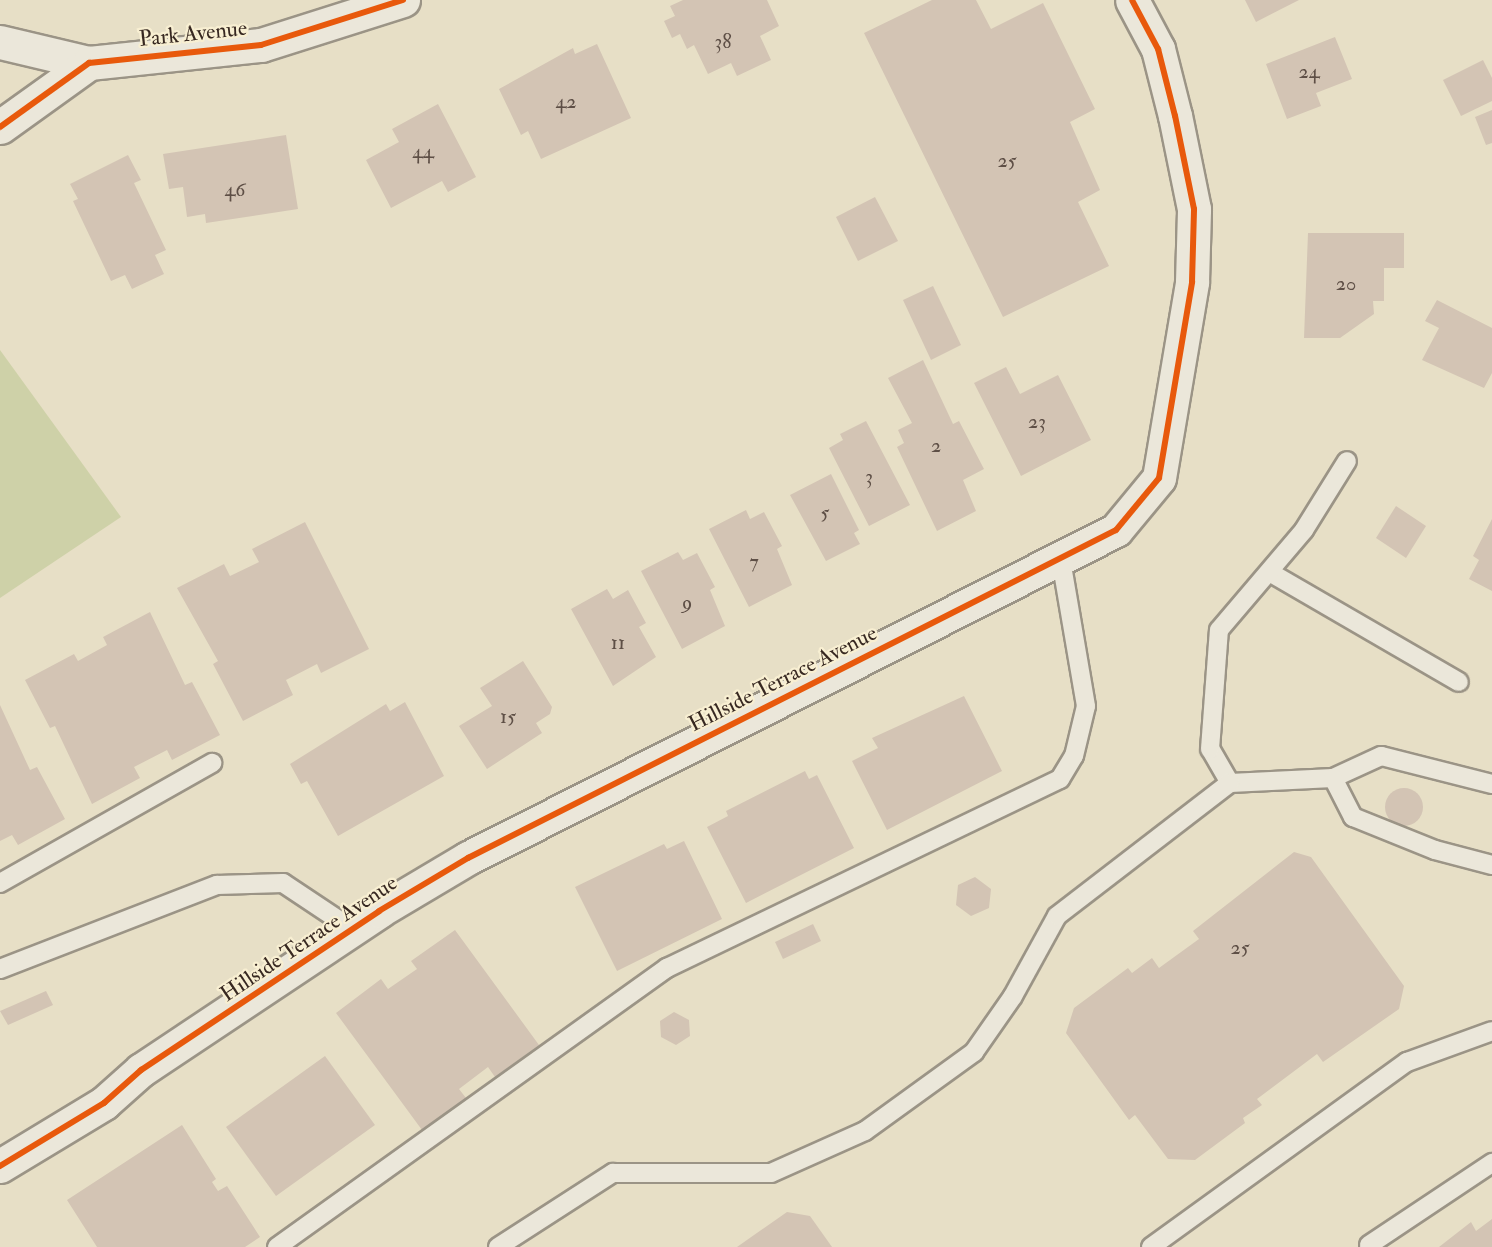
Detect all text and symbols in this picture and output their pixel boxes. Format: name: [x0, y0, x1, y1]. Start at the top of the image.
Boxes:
street label: Park Avenue: [138, 15, 248, 53]
house number: 38: [714, 29, 732, 53]
house number: 24: [1299, 59, 1319, 83]
house number: 42: [556, 89, 576, 113]
house number: 44: [412, 139, 434, 163]
house number: 25: [998, 148, 1016, 172]
house number: 46: [225, 177, 245, 201]
house number: 20: [1336, 271, 1356, 295]
house number: 23: [1028, 409, 1046, 433]
house number: 2: [931, 433, 941, 457]
house number: 3: [865, 464, 873, 488]
house number: 5: [821, 500, 829, 524]
house number: 7: [749, 549, 759, 573]
house number: 9: [682, 590, 692, 614]
street label: Hillside Terrace Avenue: [684, 620, 882, 738]
house number: 11: [611, 630, 625, 654]
house number: 15: [500, 704, 516, 728]
street label: Hillside Terrace Avenue: [216, 870, 402, 1008]
house number: 25: [1231, 935, 1249, 959]

